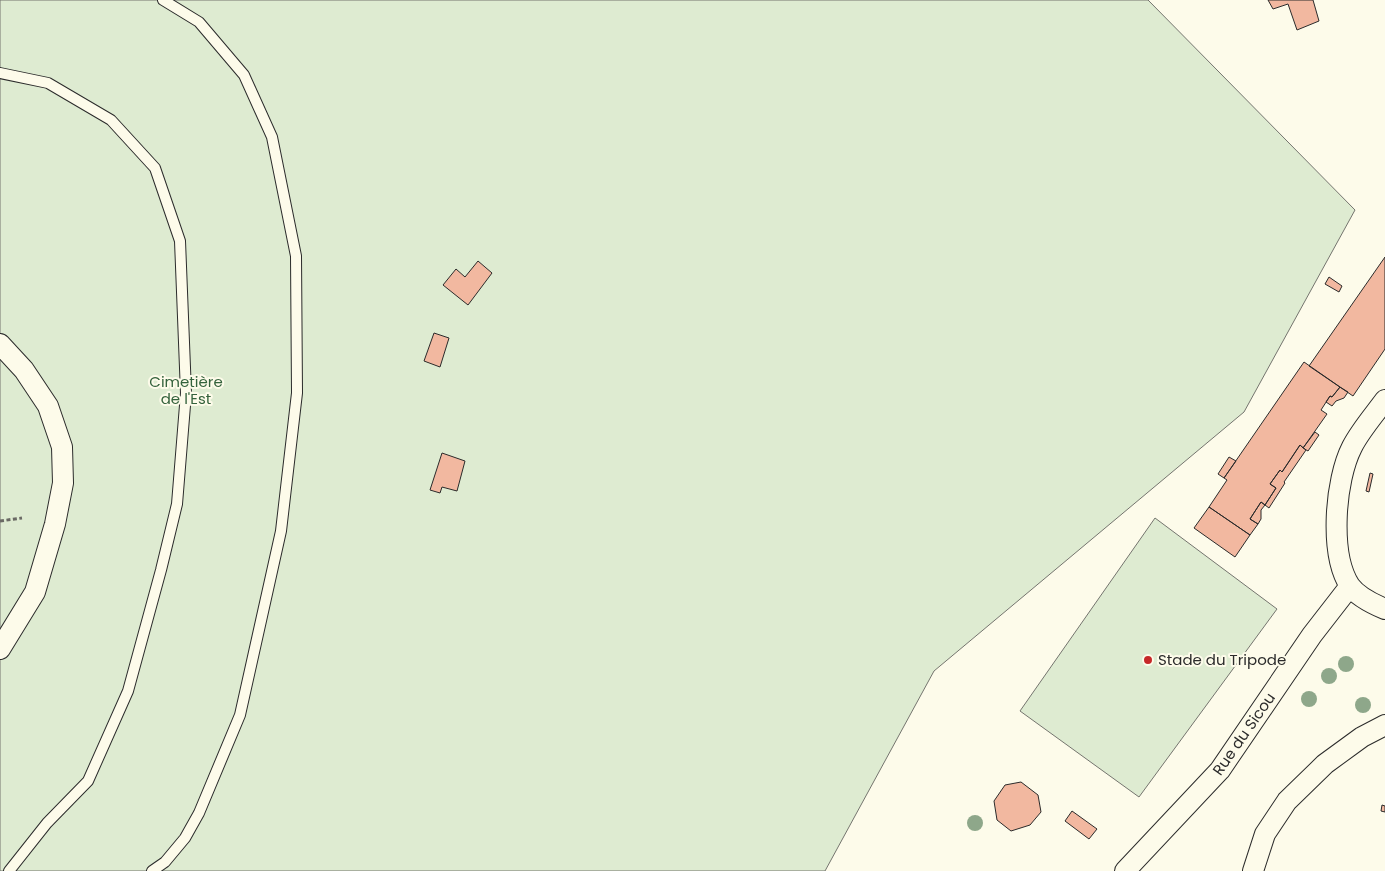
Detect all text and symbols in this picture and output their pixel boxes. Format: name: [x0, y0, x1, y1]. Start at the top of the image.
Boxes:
park label: Cimetière de l'Est: [149, 371, 223, 409]
place label: Stade du Tripode: [1158, 649, 1286, 670]
marker: Stade du Tripode: [1142, 654, 1154, 666]
street label: Rue du Sicou: [1207, 688, 1280, 779]

